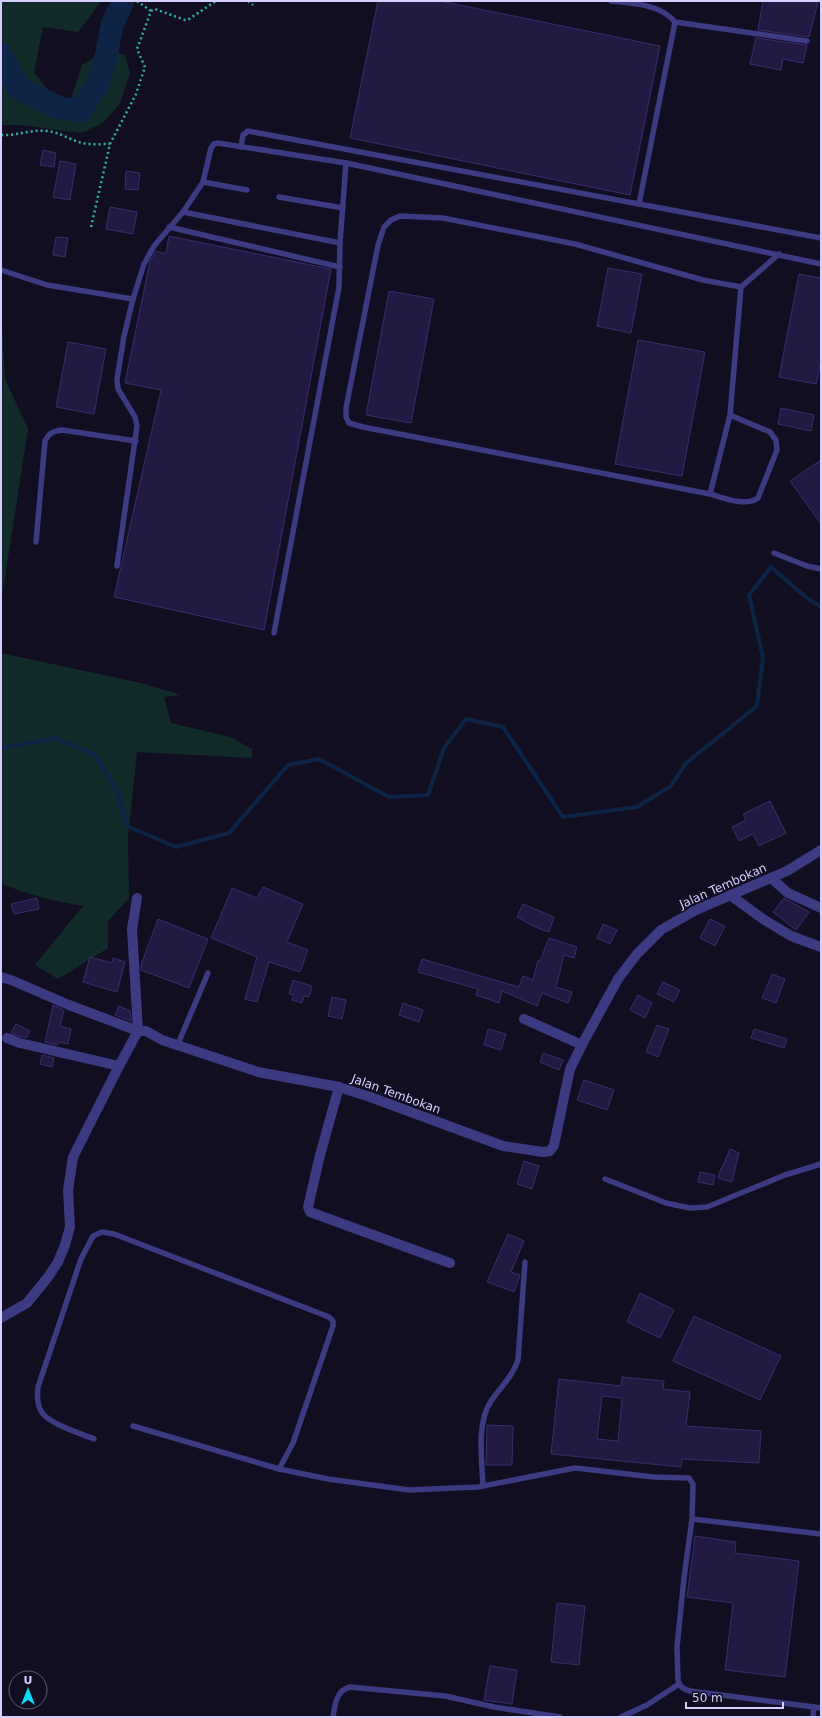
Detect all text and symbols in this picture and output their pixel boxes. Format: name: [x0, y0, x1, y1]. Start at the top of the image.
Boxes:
street label: Jalan Tembokan: [676, 860, 769, 912]
street label: Jalan Tembokan: [348, 1071, 443, 1117]
north arrow: [8, 1670, 48, 1710]
text: U: [24, 1674, 32, 1687]
scale bar: [686, 1684, 783, 1710]
text: 50 m: [692, 1691, 723, 1705]

